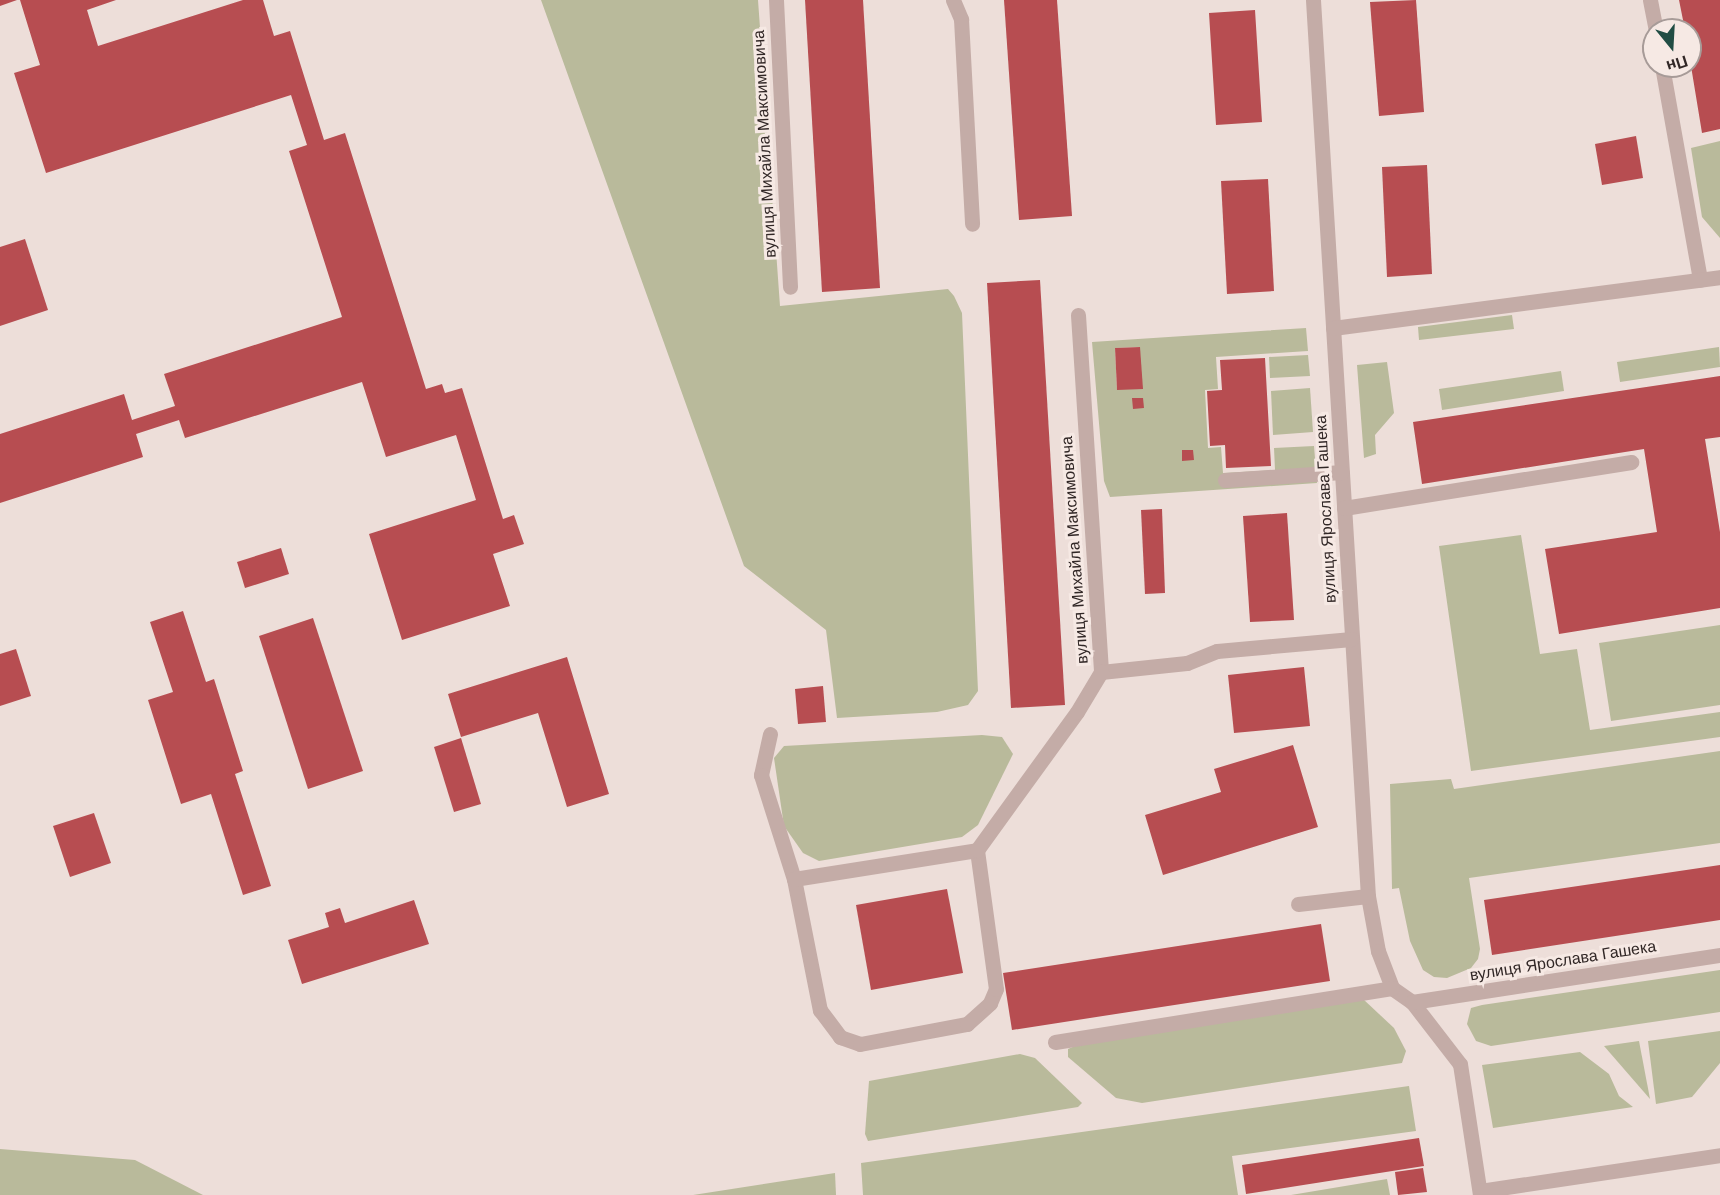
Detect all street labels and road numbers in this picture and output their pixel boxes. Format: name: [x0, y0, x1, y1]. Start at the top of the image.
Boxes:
street label: вулиця Михайла Максимовича: [749, 30, 781, 258]
street label: вулиця Ярослава Гашека: [1311, 415, 1341, 603]
street label: вулиця Михайла Максимовича: [1057, 436, 1093, 664]
street label: вулиця Ярослава Гашека: [1469, 937, 1657, 985]

